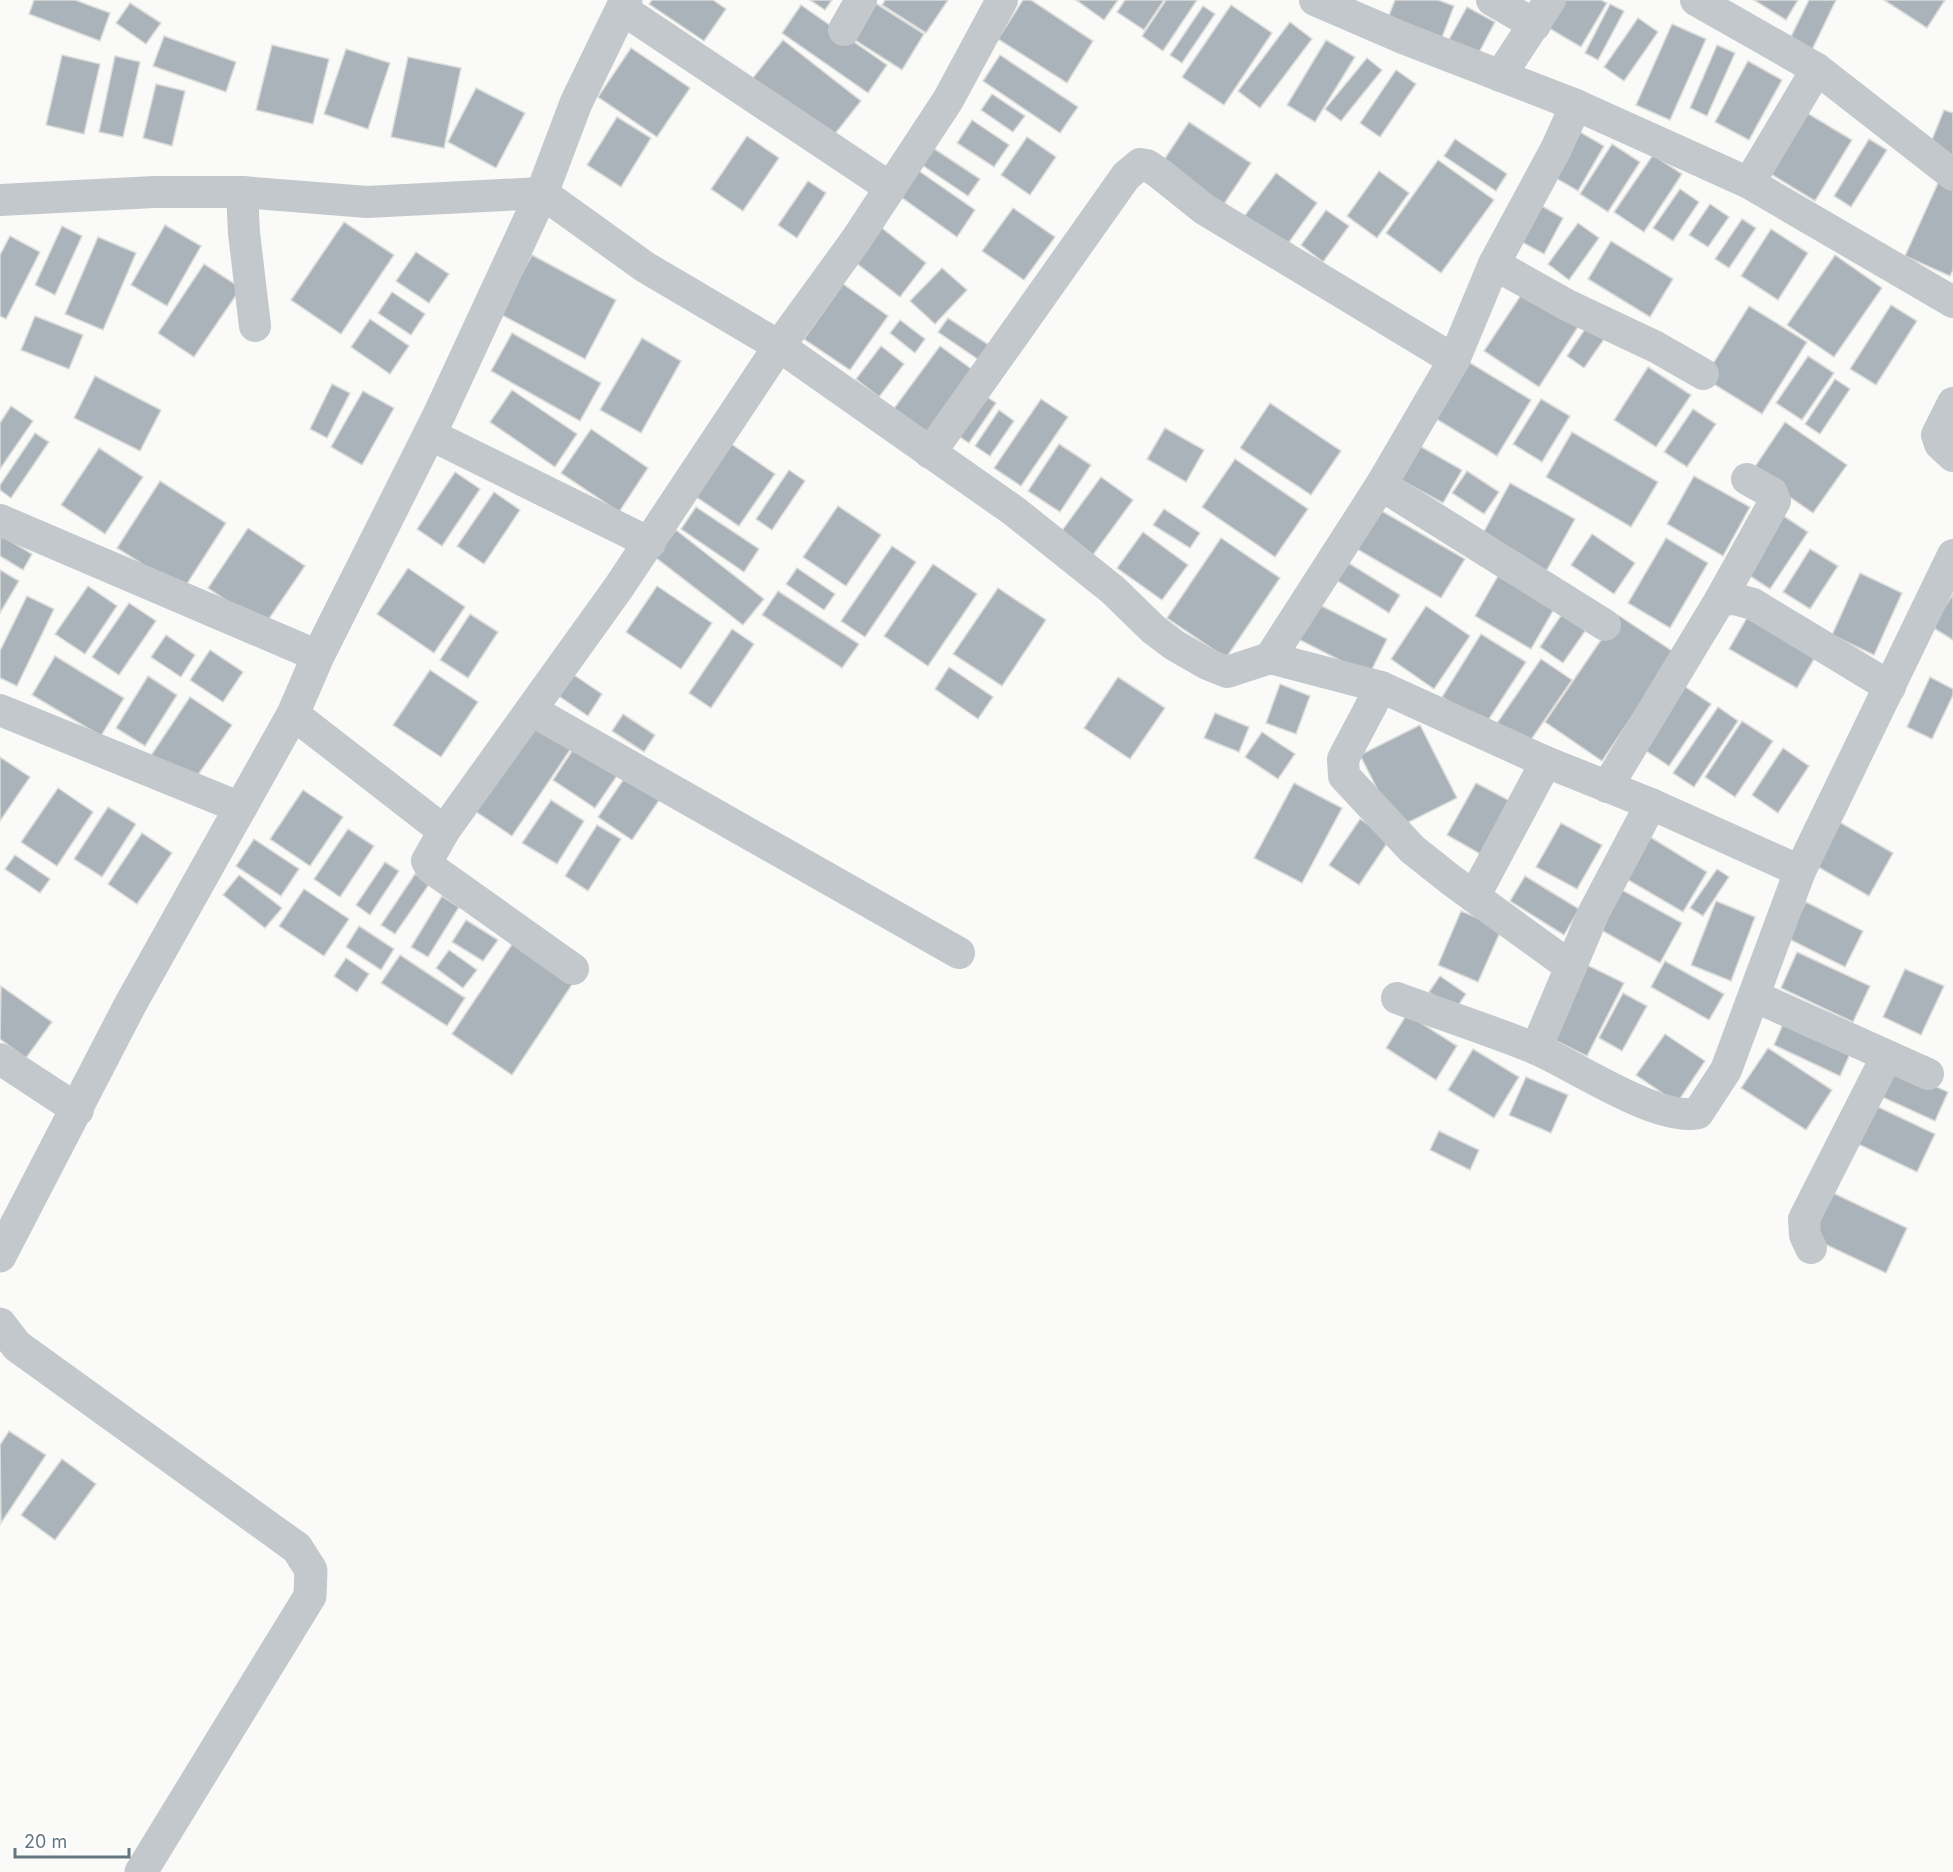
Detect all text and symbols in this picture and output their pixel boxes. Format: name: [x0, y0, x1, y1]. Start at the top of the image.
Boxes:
scale bar: [15, 1821, 129, 1859]
text: 20 m: [24, 1831, 67, 1852]

